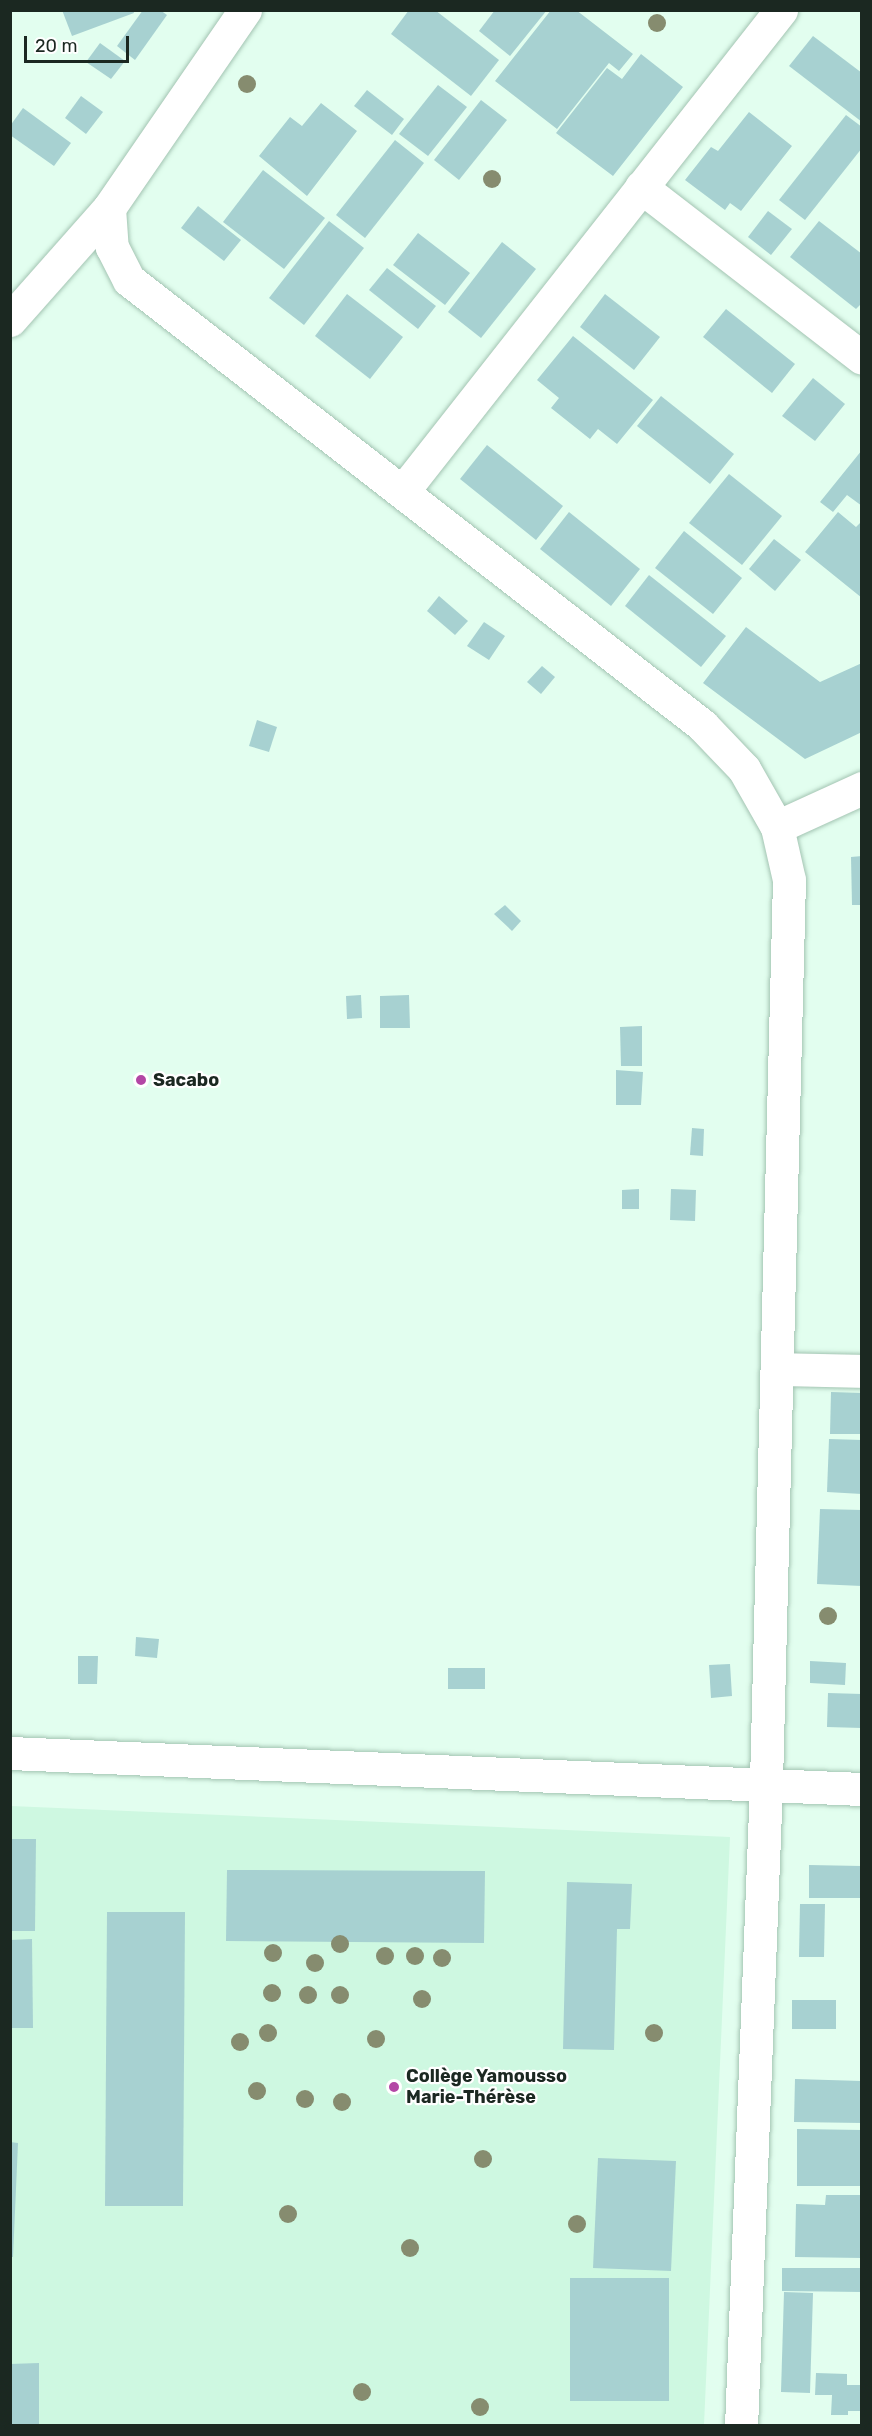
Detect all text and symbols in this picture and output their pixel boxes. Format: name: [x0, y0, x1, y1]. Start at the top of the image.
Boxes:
scale bar: [27, 24, 132, 62]
text: 20 m: [35, 35, 77, 57]
place label: Sacabo: [153, 1069, 219, 1091]
marker: Sacabo: [134, 1073, 148, 1087]
place label: Collège Yamousso Marie-Thérèse: [406, 2066, 568, 2108]
marker: Collège Yamousso Marie-Thérèse: [387, 2080, 401, 2094]

